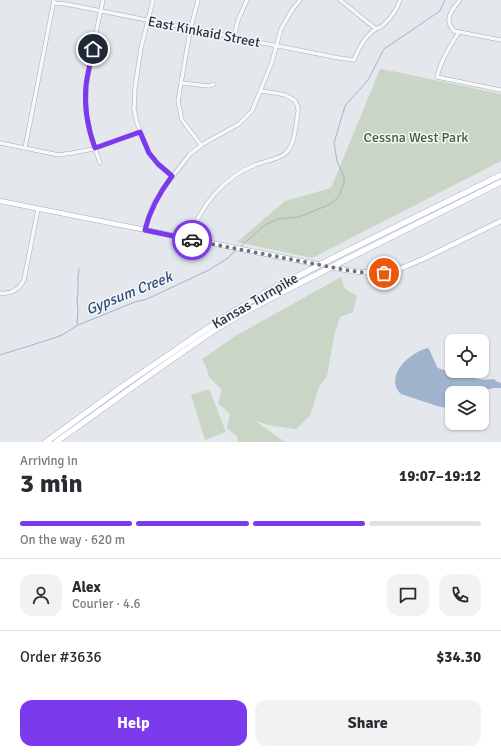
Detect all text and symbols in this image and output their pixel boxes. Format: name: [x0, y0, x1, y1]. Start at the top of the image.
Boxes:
street label: East Kinkaid Street: [147, 13, 262, 51]
pin: [76, 32, 110, 66]
icon: home: [82, 38, 104, 60]
park label: Cessna West Park: [364, 129, 468, 146]
courier: [172, 220, 212, 260]
icon: car: [181, 229, 203, 251]
pin: [367, 256, 401, 290]
icon: bag: [373, 262, 395, 284]
water label: Gypsum Creek: [83, 267, 176, 318]
street label: Kansas Turnpike: [209, 269, 301, 333]
map controls: [445, 334, 489, 430]
button: locate: [445, 334, 489, 378]
button: layers: [445, 386, 489, 430]
text: Arriving in: [20, 453, 78, 469]
text: 19:07–19:12: [399, 467, 481, 485]
text: 3 min: [20, 468, 83, 500]
text: On the way · 620 m: [20, 532, 125, 548]
button: person: [20, 574, 62, 616]
button: chat: [387, 574, 429, 616]
button: phone: [439, 574, 481, 616]
text: Alex: [72, 578, 101, 596]
text: Courier · 4.6: [72, 596, 141, 612]
text: Order #3636: [20, 648, 102, 666]
text: $34.30: [436, 648, 481, 666]
button: Help: [20, 700, 247, 746]
button: Share: [255, 700, 481, 746]

